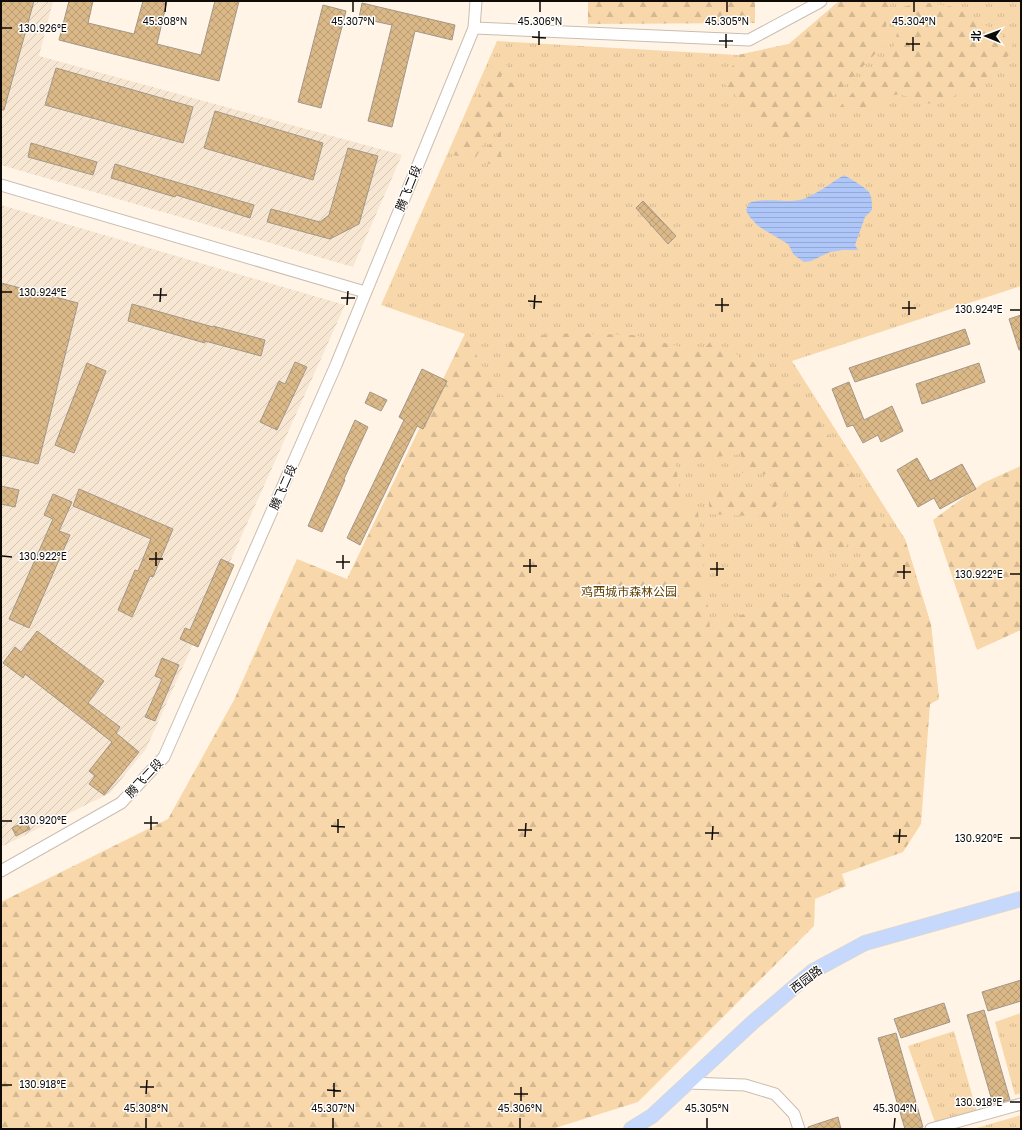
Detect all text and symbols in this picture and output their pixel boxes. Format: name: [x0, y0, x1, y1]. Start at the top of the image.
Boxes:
text: 45.308°N: [143, 15, 187, 27]
text: 45.307°N: [331, 15, 375, 27]
text: 45.306°N: [518, 15, 562, 27]
text: 45.305°N: [705, 15, 749, 27]
text: 45.304°N: [892, 15, 936, 27]
north arrow: [966, 16, 1006, 56]
text: 130.926°E: [19, 22, 67, 34]
text: 北: [969, 30, 982, 41]
street label: 腾飞二段: [392, 163, 424, 213]
text: 130.924°E: [19, 286, 67, 298]
text: 130.924°E: [955, 303, 1003, 315]
street label: 腾飞二段: [266, 462, 300, 512]
text: 130.922°E: [19, 550, 67, 562]
text: 130.922°E: [955, 568, 1003, 580]
park label: 鸡西城市森林公园: [581, 584, 677, 599]
street label: 腾飞二段: [122, 755, 166, 801]
text: 130.920°E: [19, 814, 67, 826]
text: 130.920°E: [955, 832, 1003, 844]
street label: 西园路: [787, 962, 825, 996]
text: 130.918°E: [20, 1078, 66, 1090]
text: 130.918°E: [956, 1096, 1002, 1108]
text: 45.308°N: [124, 1102, 168, 1114]
text: 45.307°N: [311, 1102, 355, 1114]
text: 45.306°N: [498, 1102, 542, 1114]
text: 45.305°N: [685, 1102, 729, 1114]
text: 45.304°N: [873, 1102, 917, 1114]

